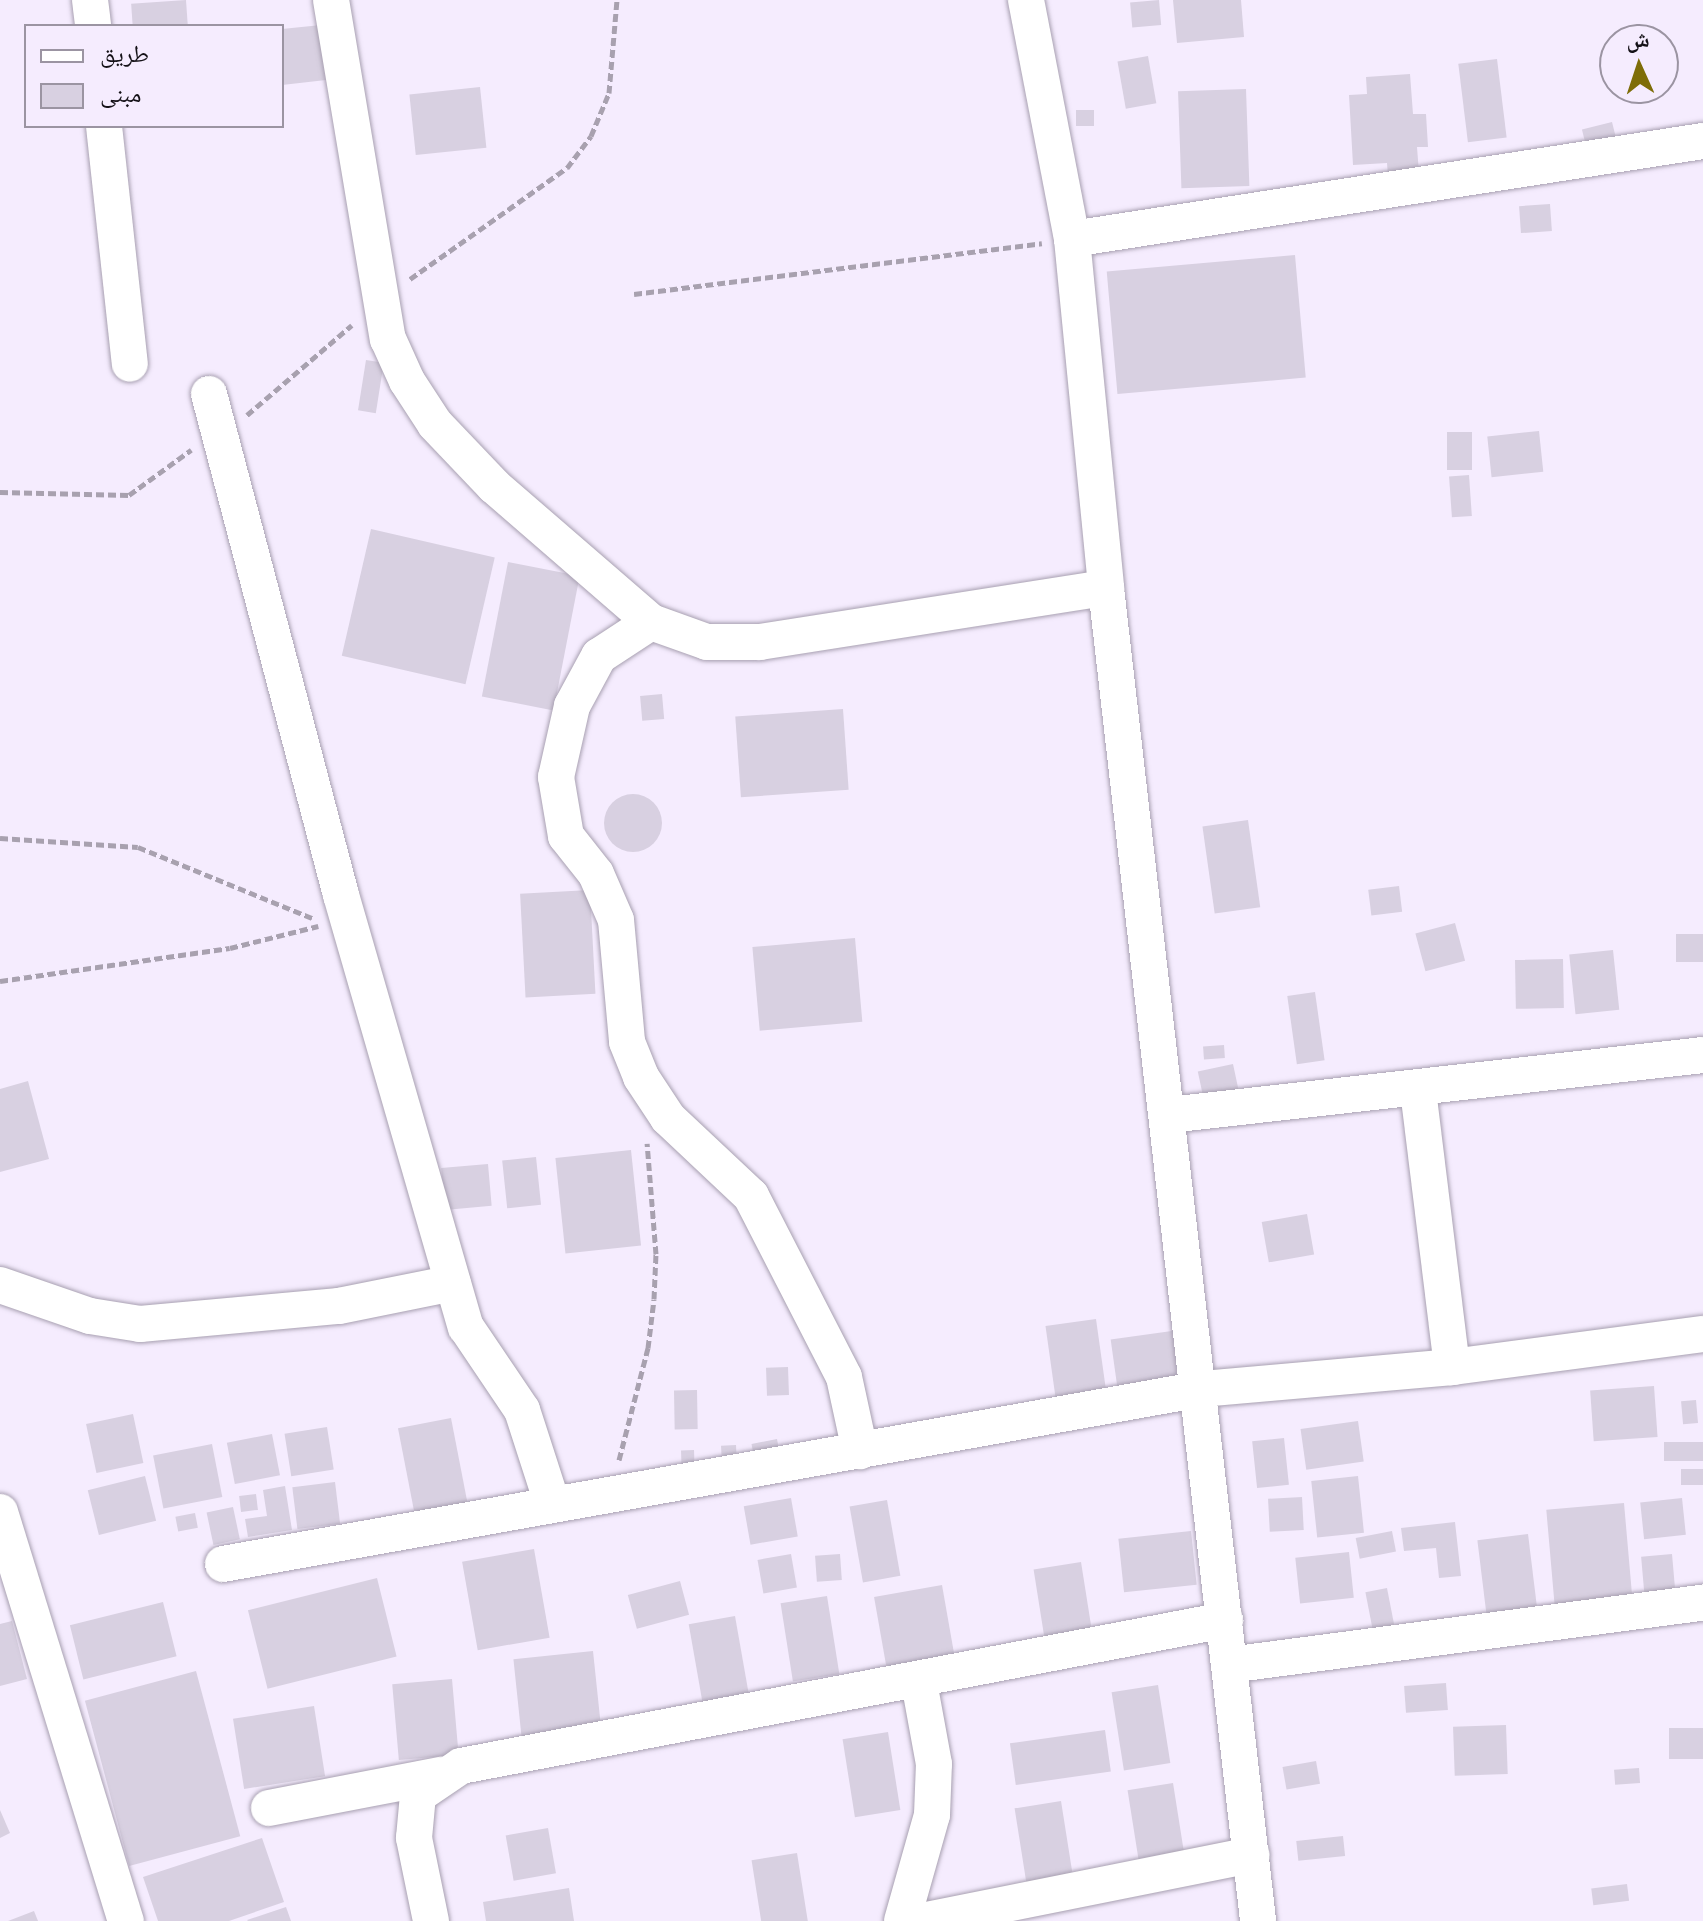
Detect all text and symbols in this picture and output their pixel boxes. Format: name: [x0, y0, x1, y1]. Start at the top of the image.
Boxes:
text: ش: [1625, 22, 1650, 62]
legend: [24, 24, 284, 128]
north arrow: [1599, 24, 1679, 104]
text: طريق: [100, 36, 149, 77]
text: مبنى: [100, 76, 141, 117]

